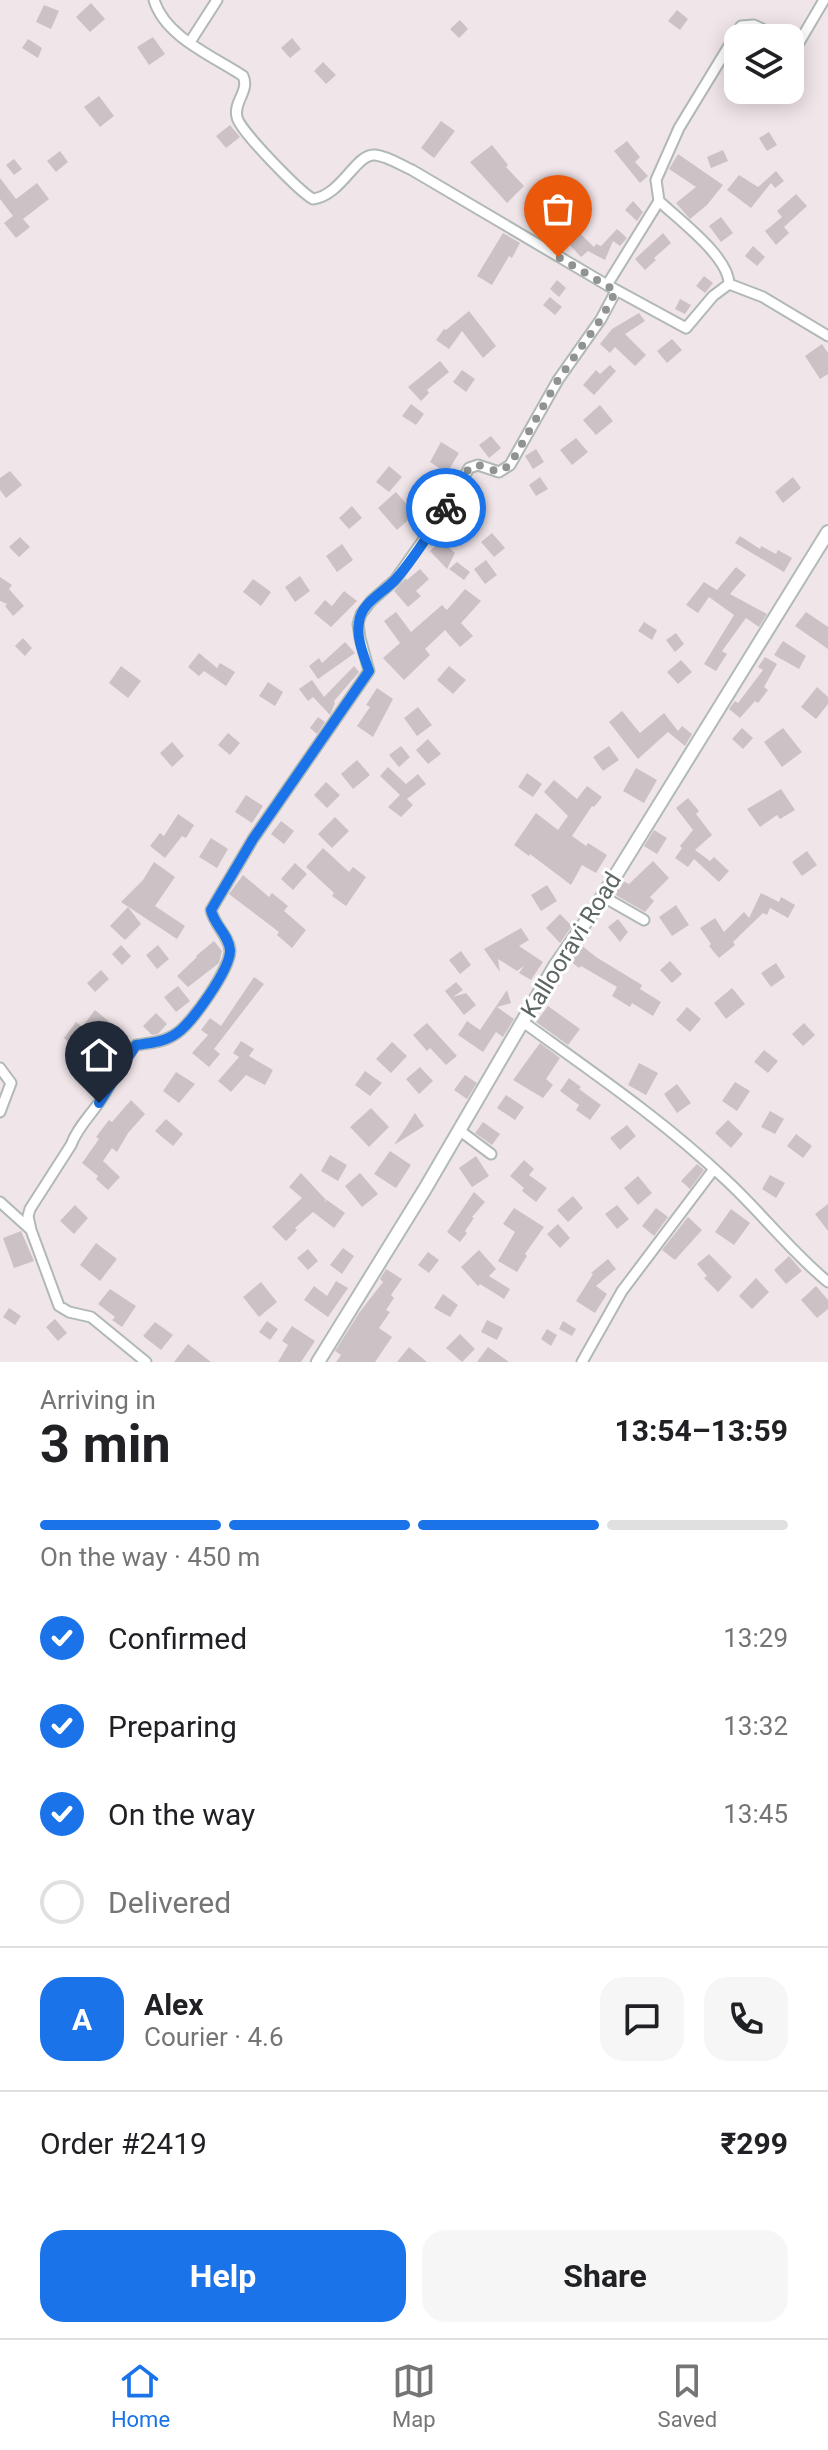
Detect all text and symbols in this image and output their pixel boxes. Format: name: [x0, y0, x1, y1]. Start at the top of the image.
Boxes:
map controls: [724, 24, 804, 104]
button: layers: [724, 24, 804, 104]
pin: [524, 175, 592, 257]
icon: bag: [536, 187, 580, 231]
courier: [406, 468, 486, 548]
icon: bike: [424, 486, 468, 530]
street label: Kallooravi Road: [515, 867, 627, 1023]
pin: [65, 1021, 133, 1103]
icon: home: [77, 1033, 121, 1077]
text: Arriving in: [40, 1385, 156, 1415]
text: 13:54–13:59: [614, 1413, 788, 1448]
text: 3 min: [40, 1414, 171, 1475]
text: On the way · 450 m: [40, 1542, 260, 1572]
icon: check: [40, 1616, 84, 1660]
text: Confirmed: [108, 1621, 247, 1656]
text: 13:29: [723, 1623, 788, 1653]
icon: check: [40, 1704, 84, 1748]
text: Preparing: [108, 1709, 237, 1744]
text: 13:32: [723, 1711, 788, 1741]
icon: check: [40, 1792, 84, 1836]
text: On the way: [108, 1797, 255, 1832]
text: 13:45: [723, 1799, 788, 1829]
text: Delivered: [108, 1885, 231, 1920]
button: chat: [600, 1977, 684, 2061]
button: phone: [704, 1977, 788, 2061]
text: Alex: [144, 1987, 204, 2022]
text: A: [72, 2002, 92, 2037]
text: Courier · 4.6: [144, 2022, 284, 2052]
text: Order #2419: [40, 2126, 207, 2161]
text: ₹299: [721, 2126, 788, 2161]
button: Help: [40, 2230, 406, 2322]
button: Share: [422, 2230, 788, 2322]
tab: Home: [111, 2359, 170, 2432]
tab: Map: [392, 2359, 436, 2432]
tab: Saved: [658, 2359, 717, 2432]

